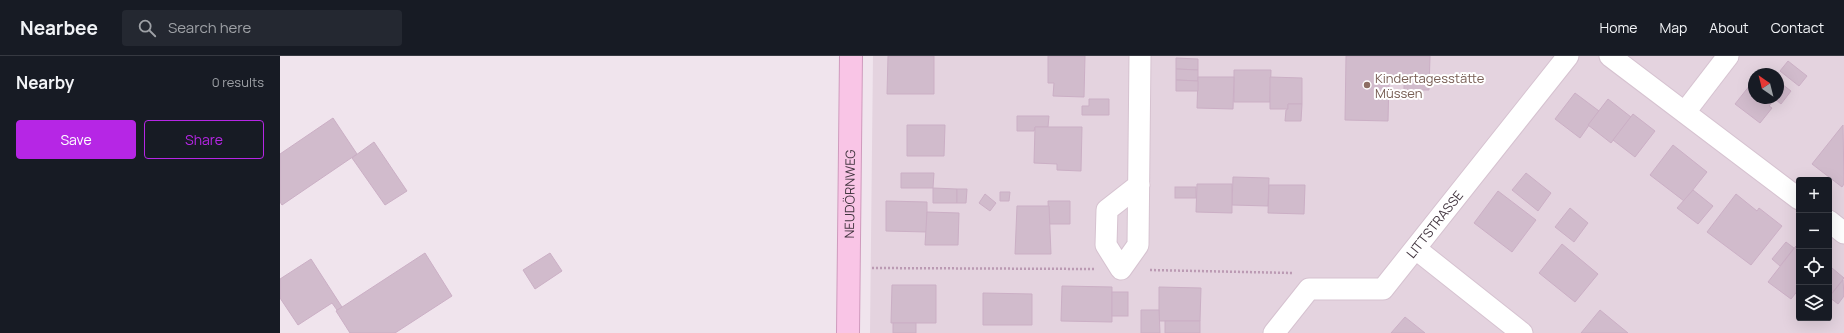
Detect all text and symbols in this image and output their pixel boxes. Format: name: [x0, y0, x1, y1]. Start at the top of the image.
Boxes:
search box: [122, 10, 402, 46]
text: Nearbee: [20, 15, 98, 41]
icon: search: [136, 17, 158, 39]
text: Search here: [168, 17, 251, 38]
text: Home: [1600, 18, 1637, 37]
text: Map: [1659, 18, 1687, 37]
text: About: [1709, 18, 1749, 37]
text: Contact: [1771, 18, 1824, 37]
north arrow: [1748, 68, 1784, 104]
place label: Kindertagesstätte Müssen: [1375, 69, 1485, 102]
text: Nearby: [16, 71, 74, 94]
text: 0 results: [212, 73, 264, 91]
marker: Kindertagesstätte Müssen: [1362, 80, 1372, 90]
button: Save: [16, 120, 136, 159]
button: Share: [144, 120, 264, 159]
street label: NEUDÖRNWEG: [840, 149, 859, 239]
map controls: [1796, 177, 1832, 321]
button: +: [1796, 177, 1832, 213]
street label: LITTSTRASSE: [1402, 187, 1467, 262]
button: −: [1796, 213, 1832, 249]
button: locate: [1796, 249, 1832, 285]
button: layers: [1796, 285, 1832, 321]

